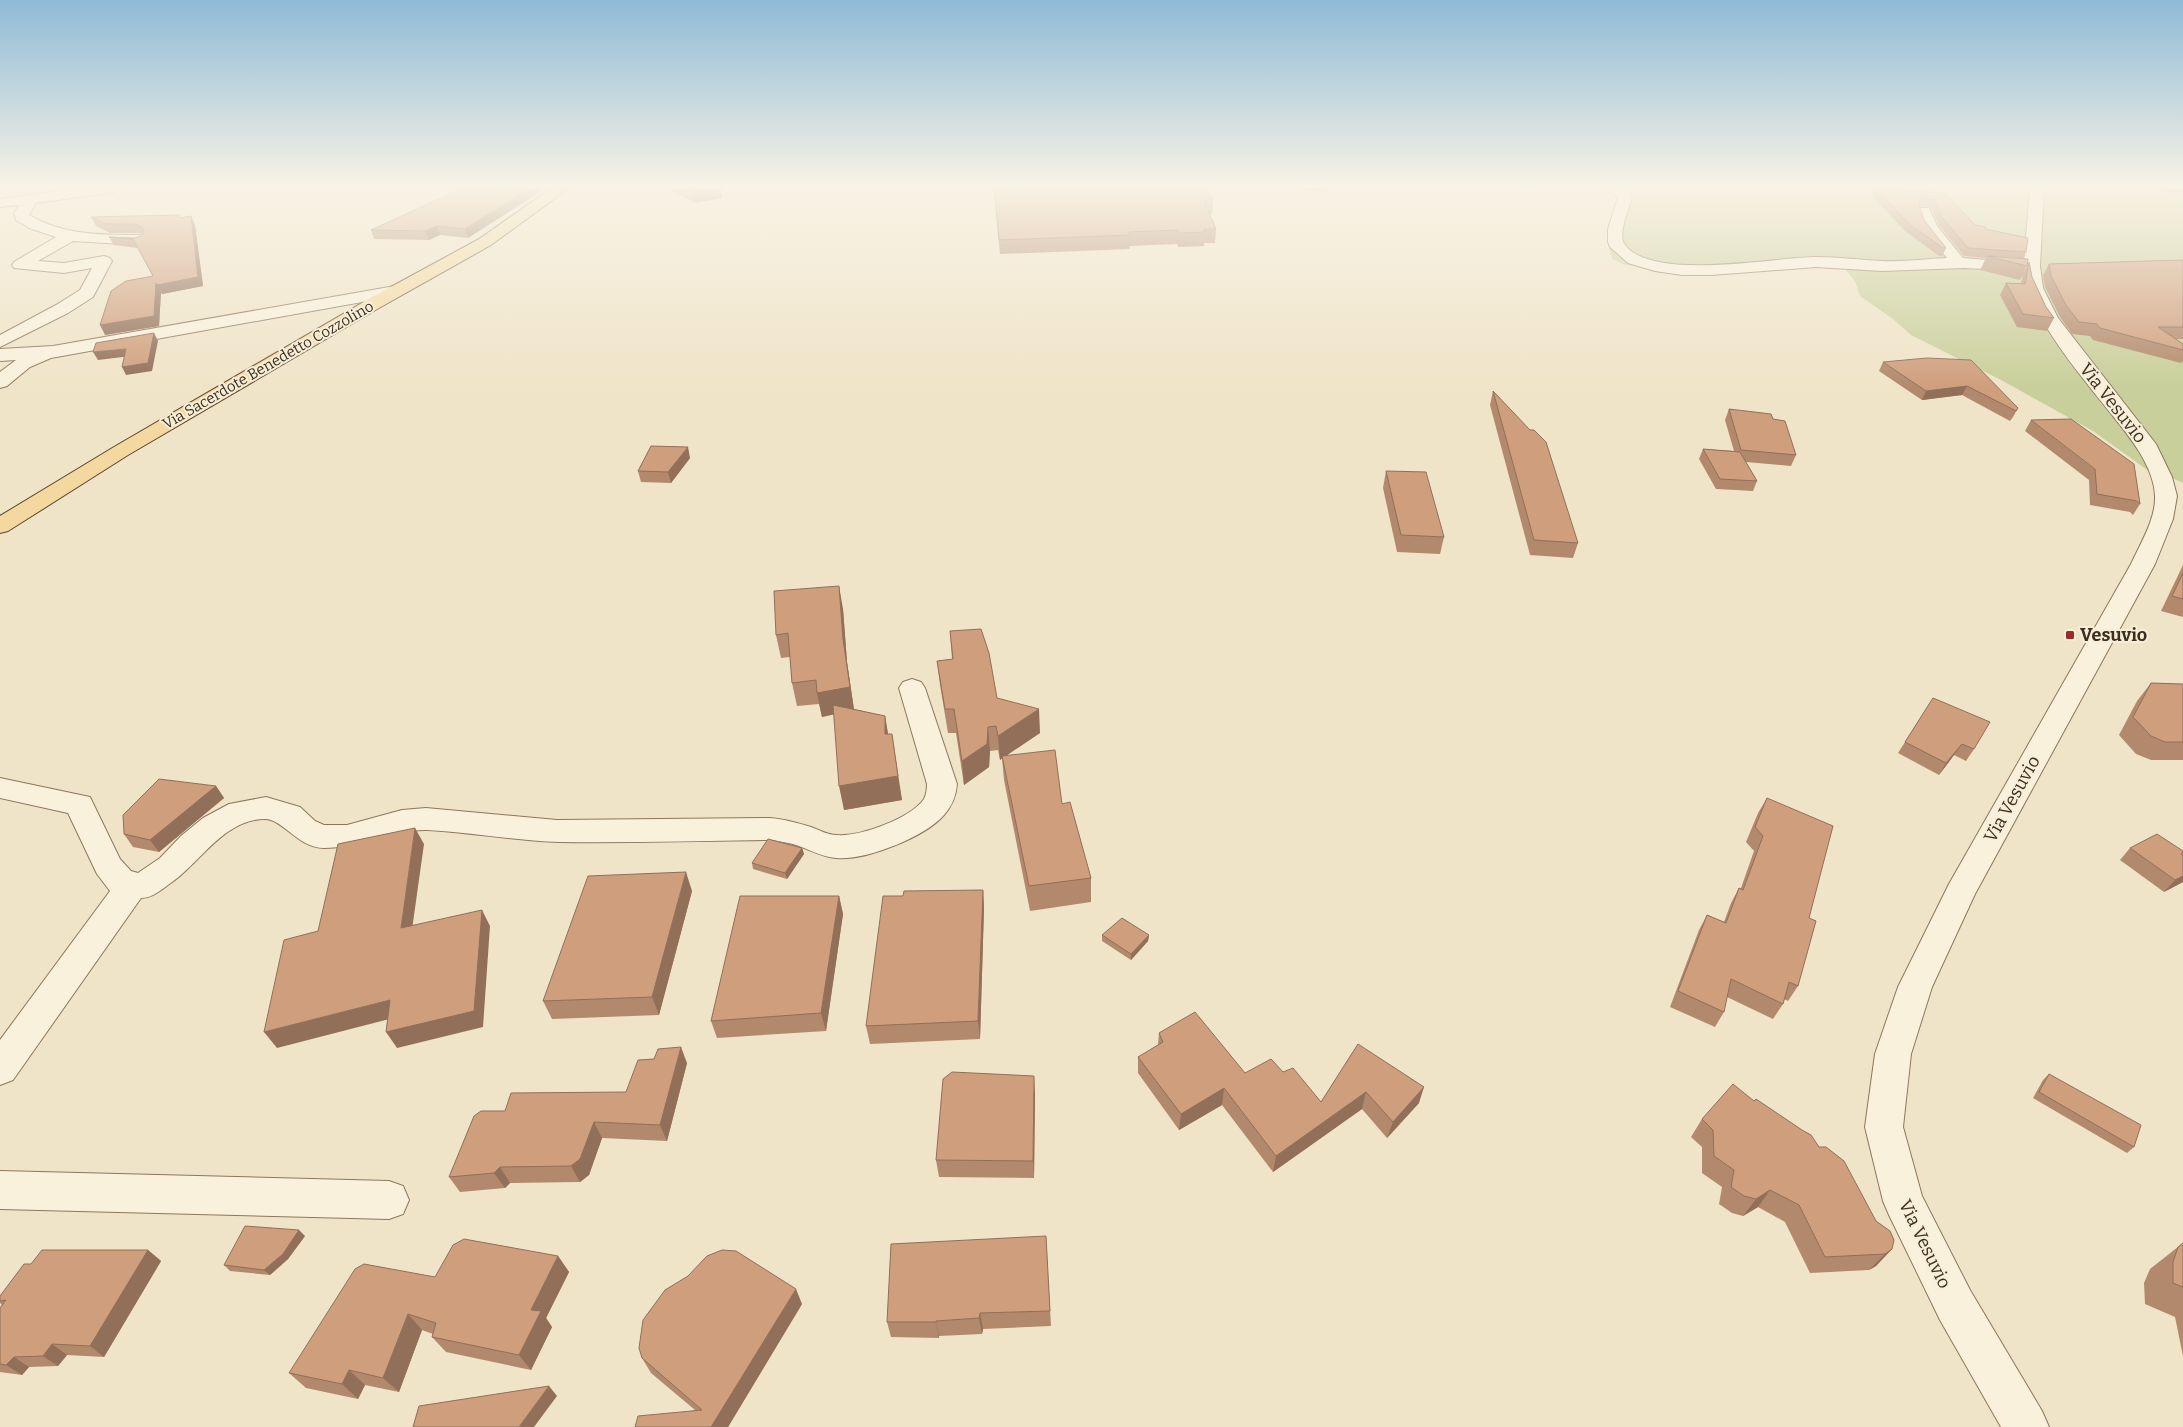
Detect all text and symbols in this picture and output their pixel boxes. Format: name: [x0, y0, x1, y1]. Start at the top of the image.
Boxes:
street label: Via Sacerdote Benedetto Cozzolino: [159, 297, 377, 433]
street label: Via Vesuvio: [2075, 358, 2151, 448]
place label: Vesuvio: [2080, 624, 2147, 646]
marker: Vesuvio: [2064, 629, 2076, 641]
street label: Via Vesuvio: [1979, 752, 2045, 846]
street label: Via Vesuvio: [1894, 1196, 1956, 1292]

